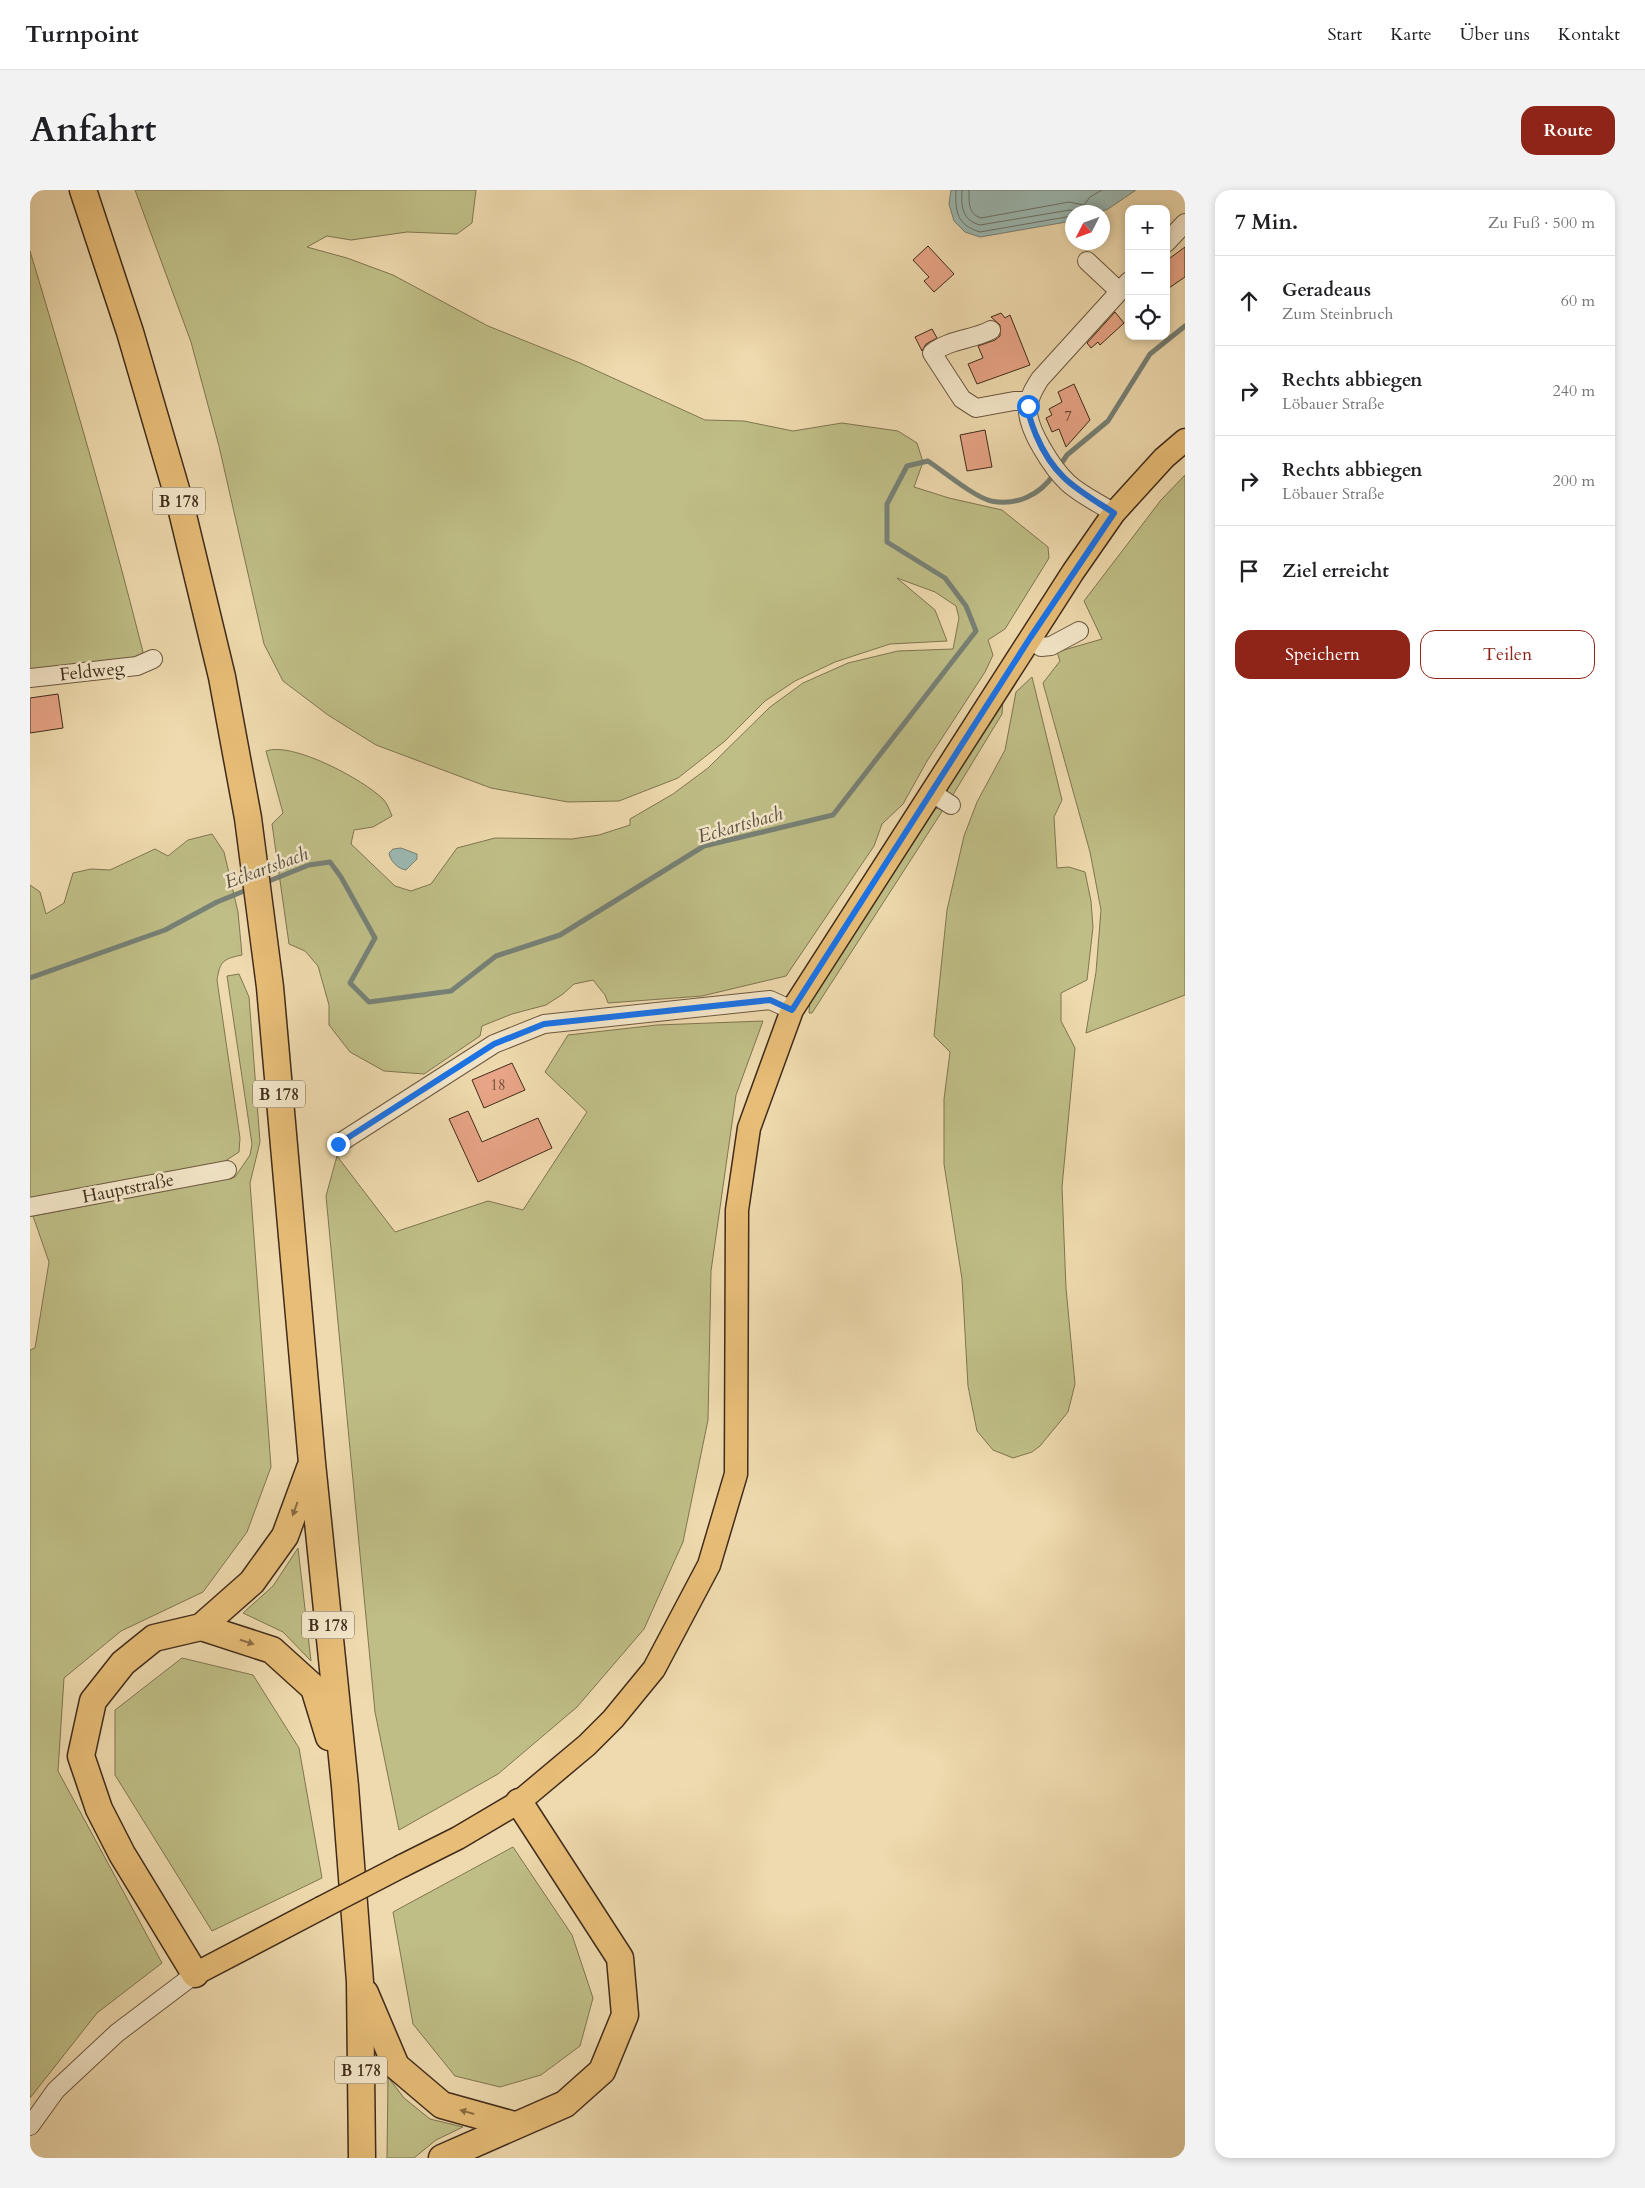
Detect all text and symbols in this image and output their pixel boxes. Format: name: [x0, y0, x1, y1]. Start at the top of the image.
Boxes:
text: Turnpoint: [25, 18, 139, 51]
text: Start: [1327, 22, 1362, 47]
text: Karte: [1390, 22, 1432, 47]
text: Über uns: [1460, 22, 1530, 47]
text: Kontakt: [1558, 22, 1620, 47]
text: Anfahrt: [30, 106, 156, 154]
button: Route: [1521, 106, 1615, 155]
north arrow: [1065, 205, 1110, 250]
map controls: [1125, 205, 1170, 340]
button: +: [1125, 205, 1170, 250]
text: 7 Min.: [1235, 208, 1298, 237]
text: Zu Fuß · 500 m: [1488, 212, 1595, 234]
button: −: [1125, 250, 1170, 295]
text: Geradeaus: [1282, 277, 1371, 303]
icon: ahead: [1235, 287, 1263, 315]
text: 60 m: [1561, 290, 1595, 312]
button: locate: [1125, 295, 1170, 340]
text: Zum Steinbruch: [1282, 303, 1393, 325]
text: Rechts abbiegen: [1282, 367, 1423, 393]
icon: right: [1235, 377, 1263, 405]
text: 240 m: [1553, 380, 1595, 402]
text: Löbauer Straße: [1282, 393, 1385, 415]
route start: [1017, 395, 1040, 418]
house number: 7: [1064, 406, 1072, 426]
text: Rechts abbiegen: [1282, 457, 1423, 483]
icon: right: [1235, 467, 1263, 495]
text: 200 m: [1553, 470, 1595, 492]
text: Löbauer Straße: [1282, 483, 1385, 505]
road number: B 178: [153, 488, 205, 514]
icon: arrive: [1235, 557, 1263, 585]
text: Ziel erreicht: [1282, 558, 1389, 584]
button: Speichern: [1235, 630, 1410, 679]
button: Teilen: [1420, 630, 1595, 679]
street label: Feldweg: [58, 656, 127, 687]
water label: Eckartsbach: [695, 800, 786, 849]
water label: Eckartsbach: [221, 841, 312, 895]
house number: 18: [490, 1075, 506, 1095]
road number: B 178: [253, 1081, 305, 1108]
route end: [327, 1133, 350, 1156]
street label: Hauptstraße: [80, 1167, 176, 1210]
one-way arrow: [291, 1502, 299, 1517]
road number: B 178: [302, 1612, 354, 1638]
one-way arrow: [240, 1639, 255, 1647]
road number: B 178: [335, 2056, 387, 2084]
one-way arrow: [460, 2108, 475, 2116]

